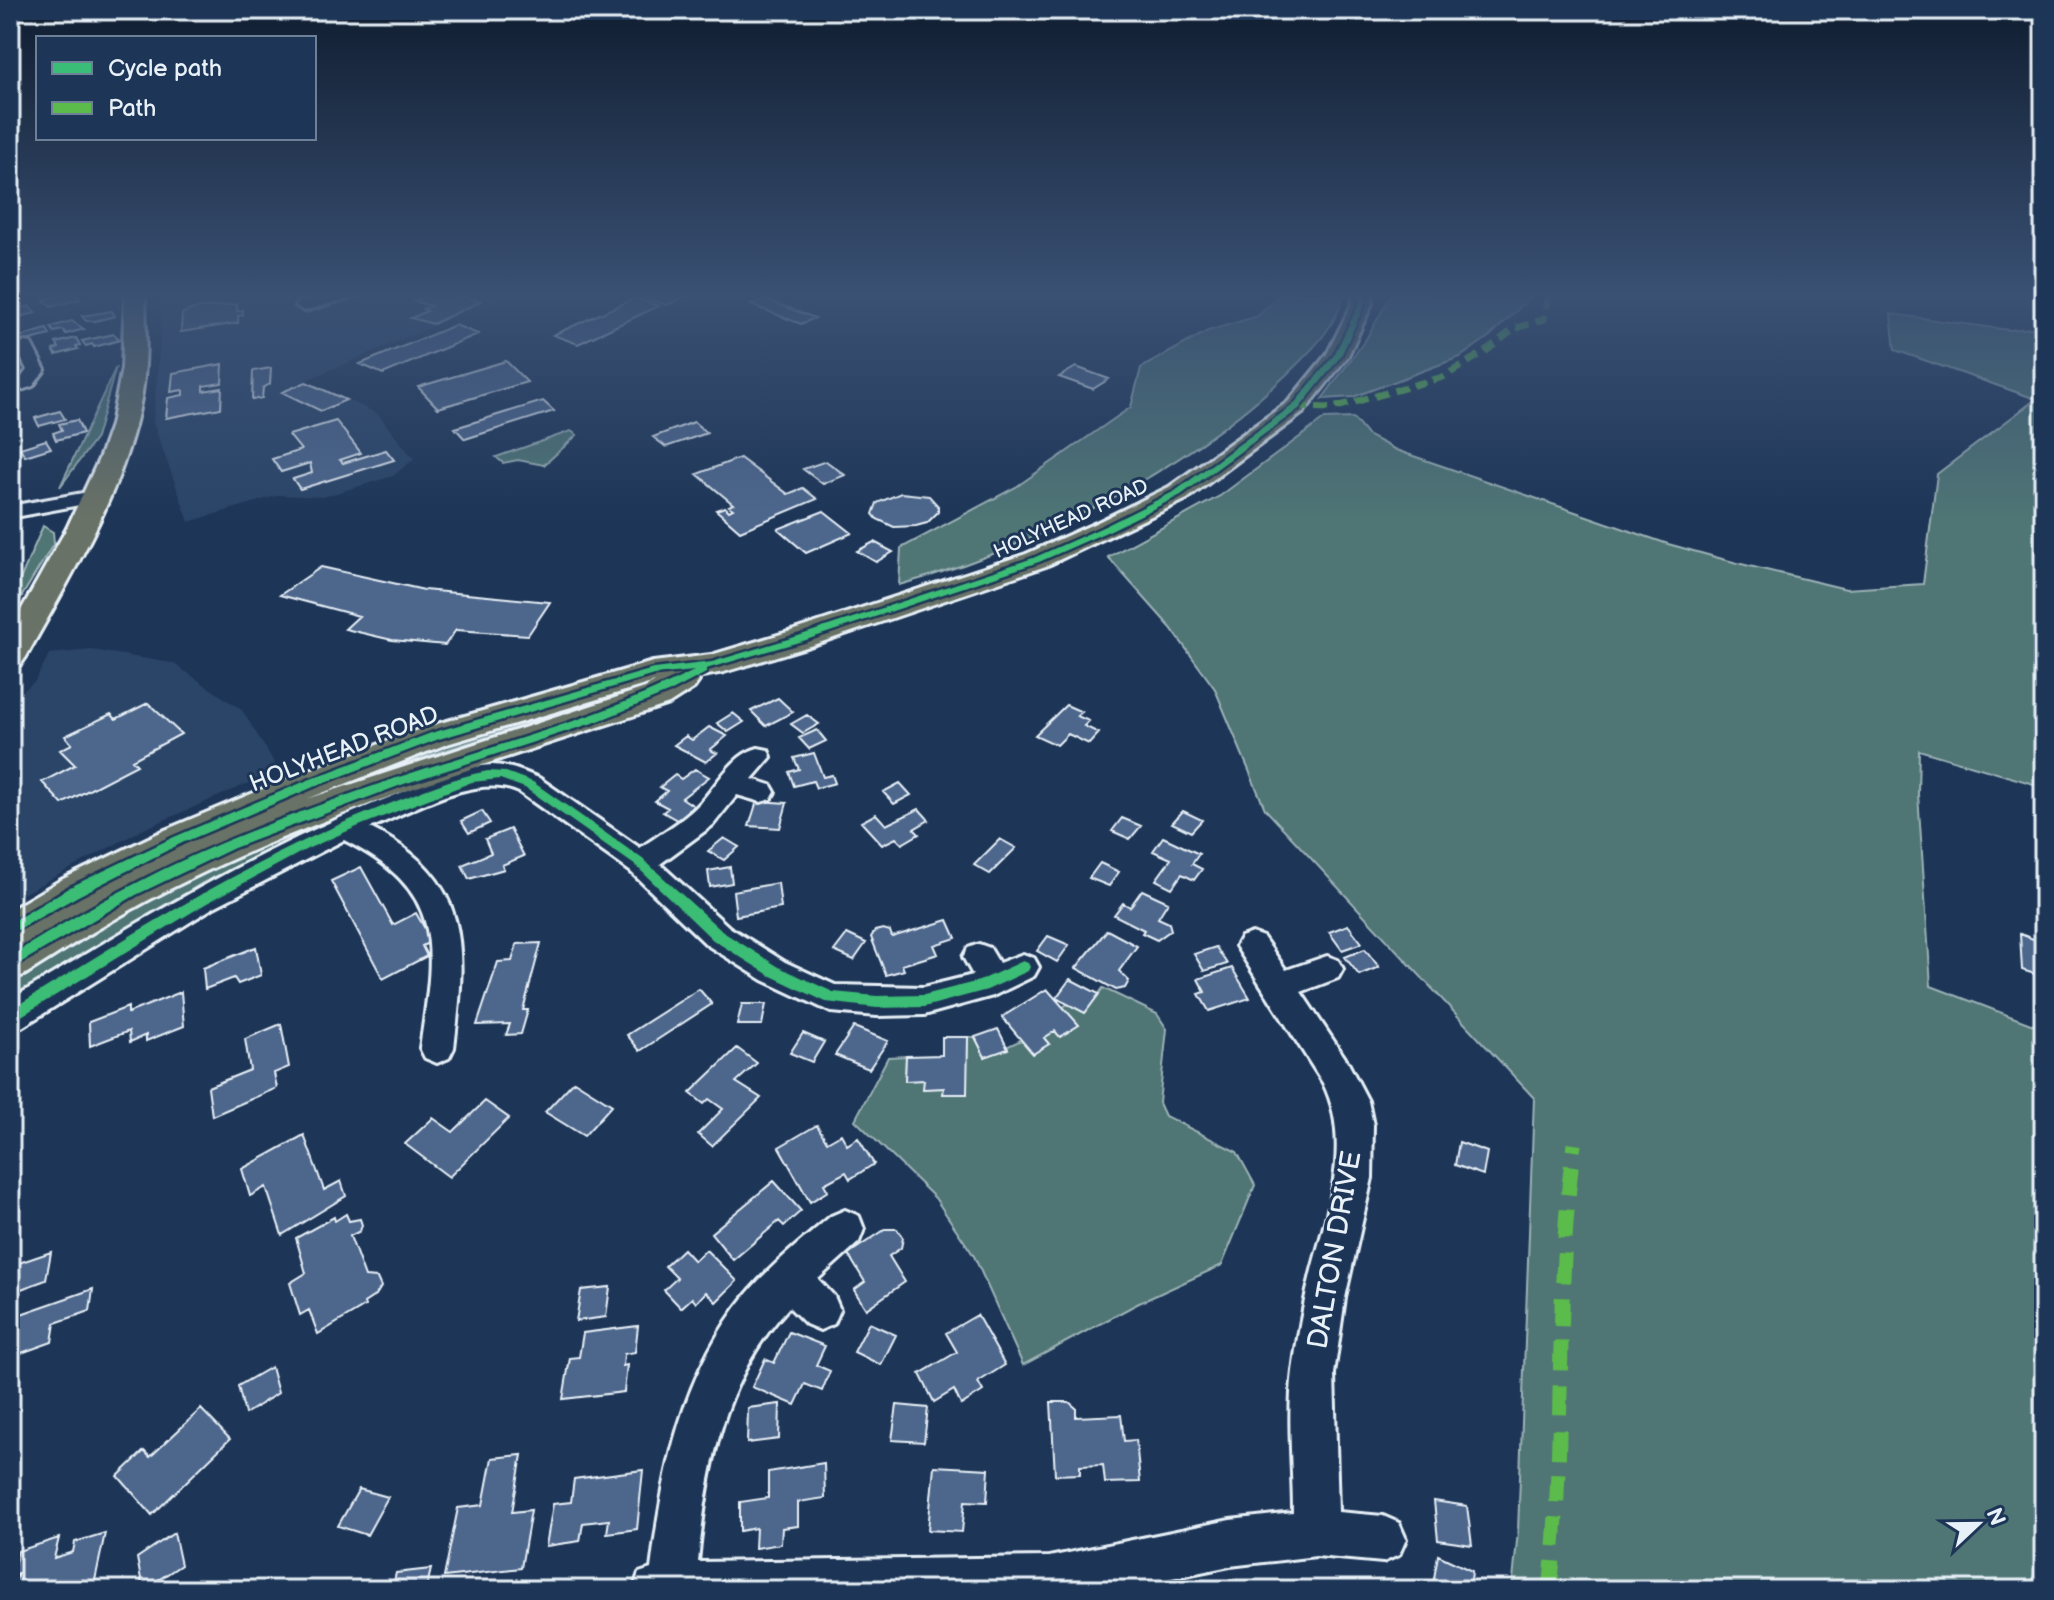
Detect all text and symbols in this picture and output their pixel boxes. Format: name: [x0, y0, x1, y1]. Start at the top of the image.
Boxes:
legend: [36, 36, 316, 140]
text: Cycle path: [108, 54, 222, 83]
text: Path: [108, 94, 156, 123]
street label: HOLYHEAD ROAD: [990, 474, 1152, 564]
street label: HOLYHEAD ROAD: [245, 700, 443, 798]
street label: DALTON DRIVE: [1301, 1149, 1369, 1351]
north arrow: [1938, 1484, 2018, 1564]
text: N: [1980, 1504, 2011, 1530]

